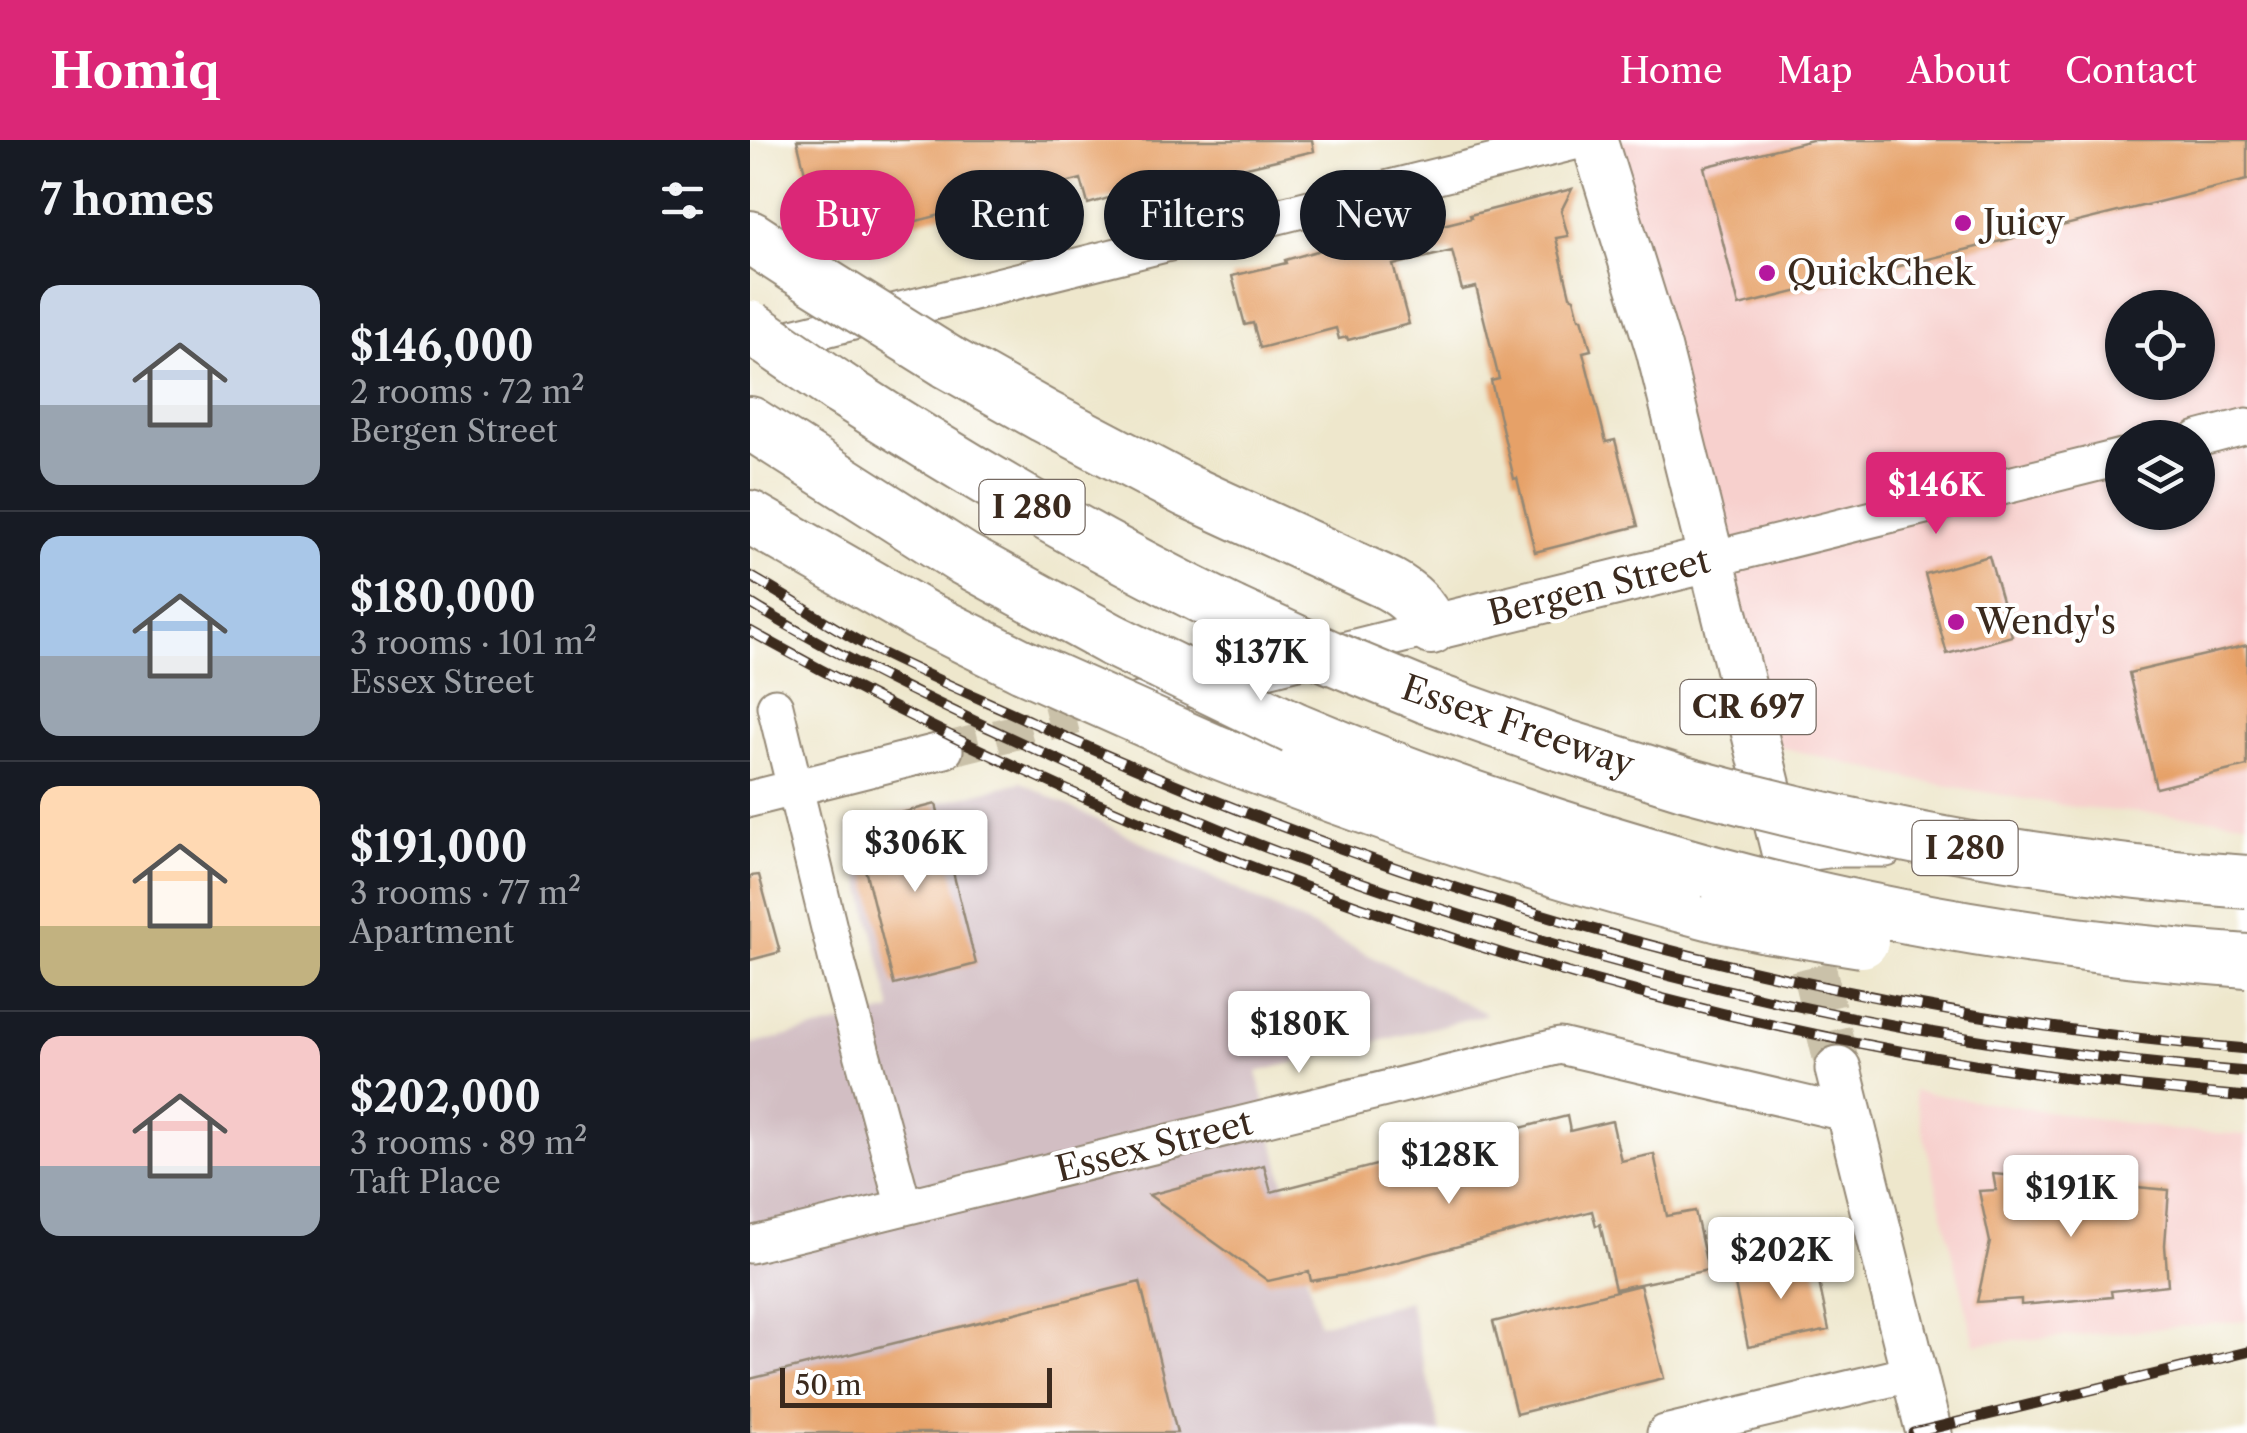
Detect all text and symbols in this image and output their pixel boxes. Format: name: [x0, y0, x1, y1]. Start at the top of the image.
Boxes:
text: Homiq: [50, 41, 220, 100]
text: Home: [1620, 49, 1722, 92]
text: Map: [1777, 49, 1853, 92]
text: About: [1908, 49, 2010, 92]
text: Contact: [2065, 49, 2197, 92]
chip: Buy: [780, 170, 915, 260]
chip: Rent: [935, 170, 1084, 260]
chip: Filters: [1104, 170, 1280, 260]
chip: New: [1300, 170, 1446, 260]
icon: filters: [655, 173, 710, 228]
text: 7 homes: [40, 174, 214, 226]
place label: Juicy: [1978, 201, 2065, 244]
marker: Juicy: [1952, 212, 1974, 234]
place label: QuickChek: [1787, 251, 1976, 294]
marker: QuickChek: [1756, 262, 1778, 284]
map controls: [2105, 290, 2215, 530]
button: locate: [2105, 290, 2215, 400]
text: $146,000: [350, 320, 534, 372]
icon: home: [120, 325, 240, 445]
text: 2 rooms · 72 m²: [350, 372, 585, 411]
text: Bergen Street: [350, 411, 558, 450]
button: layers: [2105, 420, 2215, 530]
pin: $146K: [1866, 452, 2006, 537]
text: $146K: [1888, 465, 1984, 504]
road number: I 280: [980, 480, 1084, 534]
street label: Bergen Street: [1484, 538, 1715, 635]
text: $180,000: [350, 571, 536, 623]
icon: home: [120, 576, 240, 696]
place label: Wendy's: [1975, 600, 2116, 643]
marker: Wendy's: [1945, 611, 1967, 633]
pin: $137K: [1191, 619, 1331, 704]
text: 3 rooms · 101 m²: [350, 623, 597, 662]
text: $137K: [1215, 632, 1307, 671]
text: Essex Street: [350, 662, 534, 701]
street label: Essex Freeway: [1396, 666, 1640, 786]
road number: CR 697: [1680, 680, 1816, 734]
pin: $306K: [845, 810, 985, 895]
text: $191,000: [350, 821, 528, 873]
road number: I 280: [1912, 821, 2018, 875]
text: $306K: [864, 823, 966, 862]
icon: home: [120, 826, 240, 946]
text: 3 rooms · 77 m²: [350, 873, 581, 912]
text: Apartment: [350, 912, 514, 951]
pin: $180K: [1229, 991, 1369, 1076]
text: $180K: [1250, 1004, 1348, 1043]
text: $202,000: [350, 1071, 541, 1123]
icon: home: [120, 1076, 240, 1196]
street label: Essex Street: [1051, 1100, 1257, 1191]
pin: $128K: [1379, 1122, 1519, 1207]
text: 3 rooms · 89 m²: [350, 1123, 587, 1162]
text: $128K: [1401, 1135, 1497, 1174]
pin: $191K: [2001, 1155, 2141, 1240]
text: Taft Place: [350, 1162, 501, 1201]
text: $191K: [2025, 1168, 2117, 1207]
pin: $202K: [1711, 1217, 1851, 1302]
text: $202K: [1730, 1230, 1832, 1269]
scale bar: [780, 1363, 1052, 1408]
text: 50 m: [795, 1368, 862, 1402]

